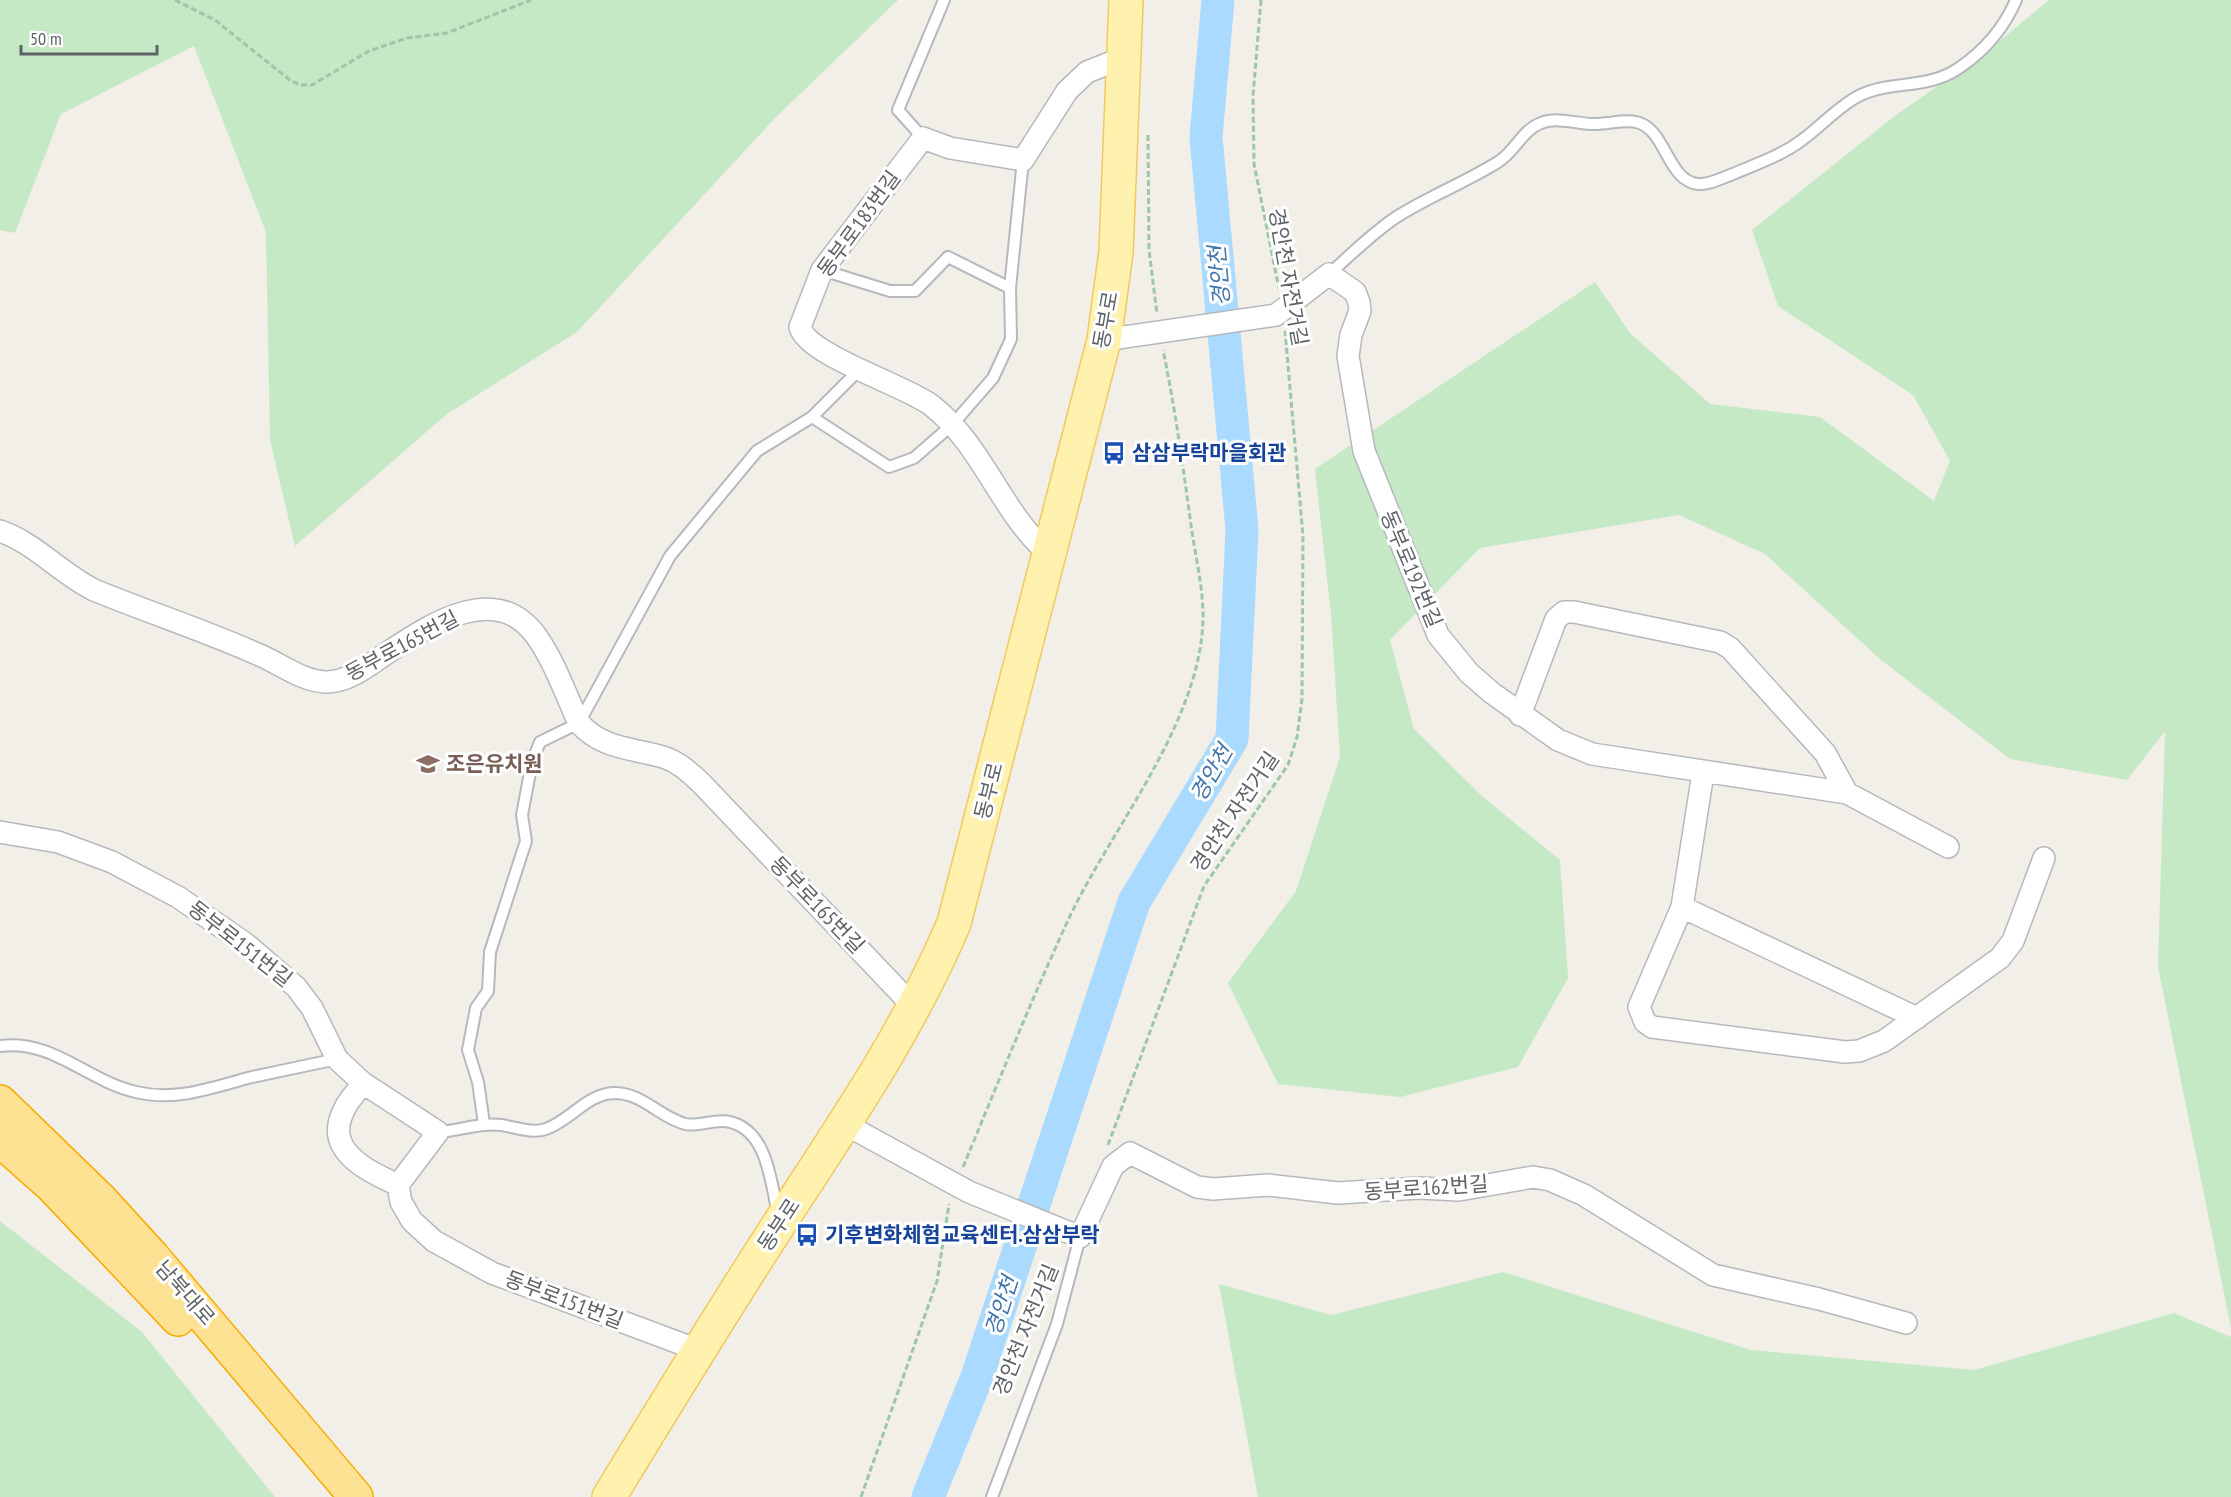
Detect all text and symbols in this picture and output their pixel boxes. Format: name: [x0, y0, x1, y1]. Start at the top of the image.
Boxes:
scale bar: [21, 18, 158, 56]
text: 50 m: [30, 27, 62, 50]
street label: 동부로183번길: [811, 165, 906, 282]
street label: 경안천 자전거길: [1263, 206, 1314, 348]
water label: 경안천: [1202, 242, 1236, 307]
street label: 동부로: [1087, 289, 1124, 351]
place label: 삼삼부락마을회관: [1132, 439, 1287, 466]
bus stop icon: 삼삼부락마을회관: [1101, 440, 1127, 466]
street label: 동부로192번길: [1375, 506, 1448, 632]
street label: 동부로165번길: [340, 604, 463, 687]
water label: 경안천: [1184, 737, 1240, 806]
street label: 경안천 자전거길: [1184, 746, 1285, 877]
place label: 조은유치원: [446, 750, 543, 777]
school or university icon: 조은유치원: [415, 751, 441, 777]
street label: 동부로: [968, 759, 1009, 822]
street label: 동부로165번길: [764, 850, 870, 959]
street label: 동부로151번길: [183, 895, 298, 993]
street label: 동부로162번길: [1363, 1170, 1489, 1205]
street label: 동부로: [751, 1193, 806, 1256]
place label: 기후변화체험교육센터.삼삼부락: [825, 1221, 1100, 1248]
bus stop icon: 기후변화체험교육센터.삼삼부락: [794, 1222, 820, 1248]
street label: 남북대로: [150, 1255, 221, 1331]
street label: 경안천 자전거길: [987, 1260, 1064, 1400]
street label: 동부로151번길: [501, 1265, 627, 1335]
water label: 경안천: [978, 1270, 1025, 1339]

